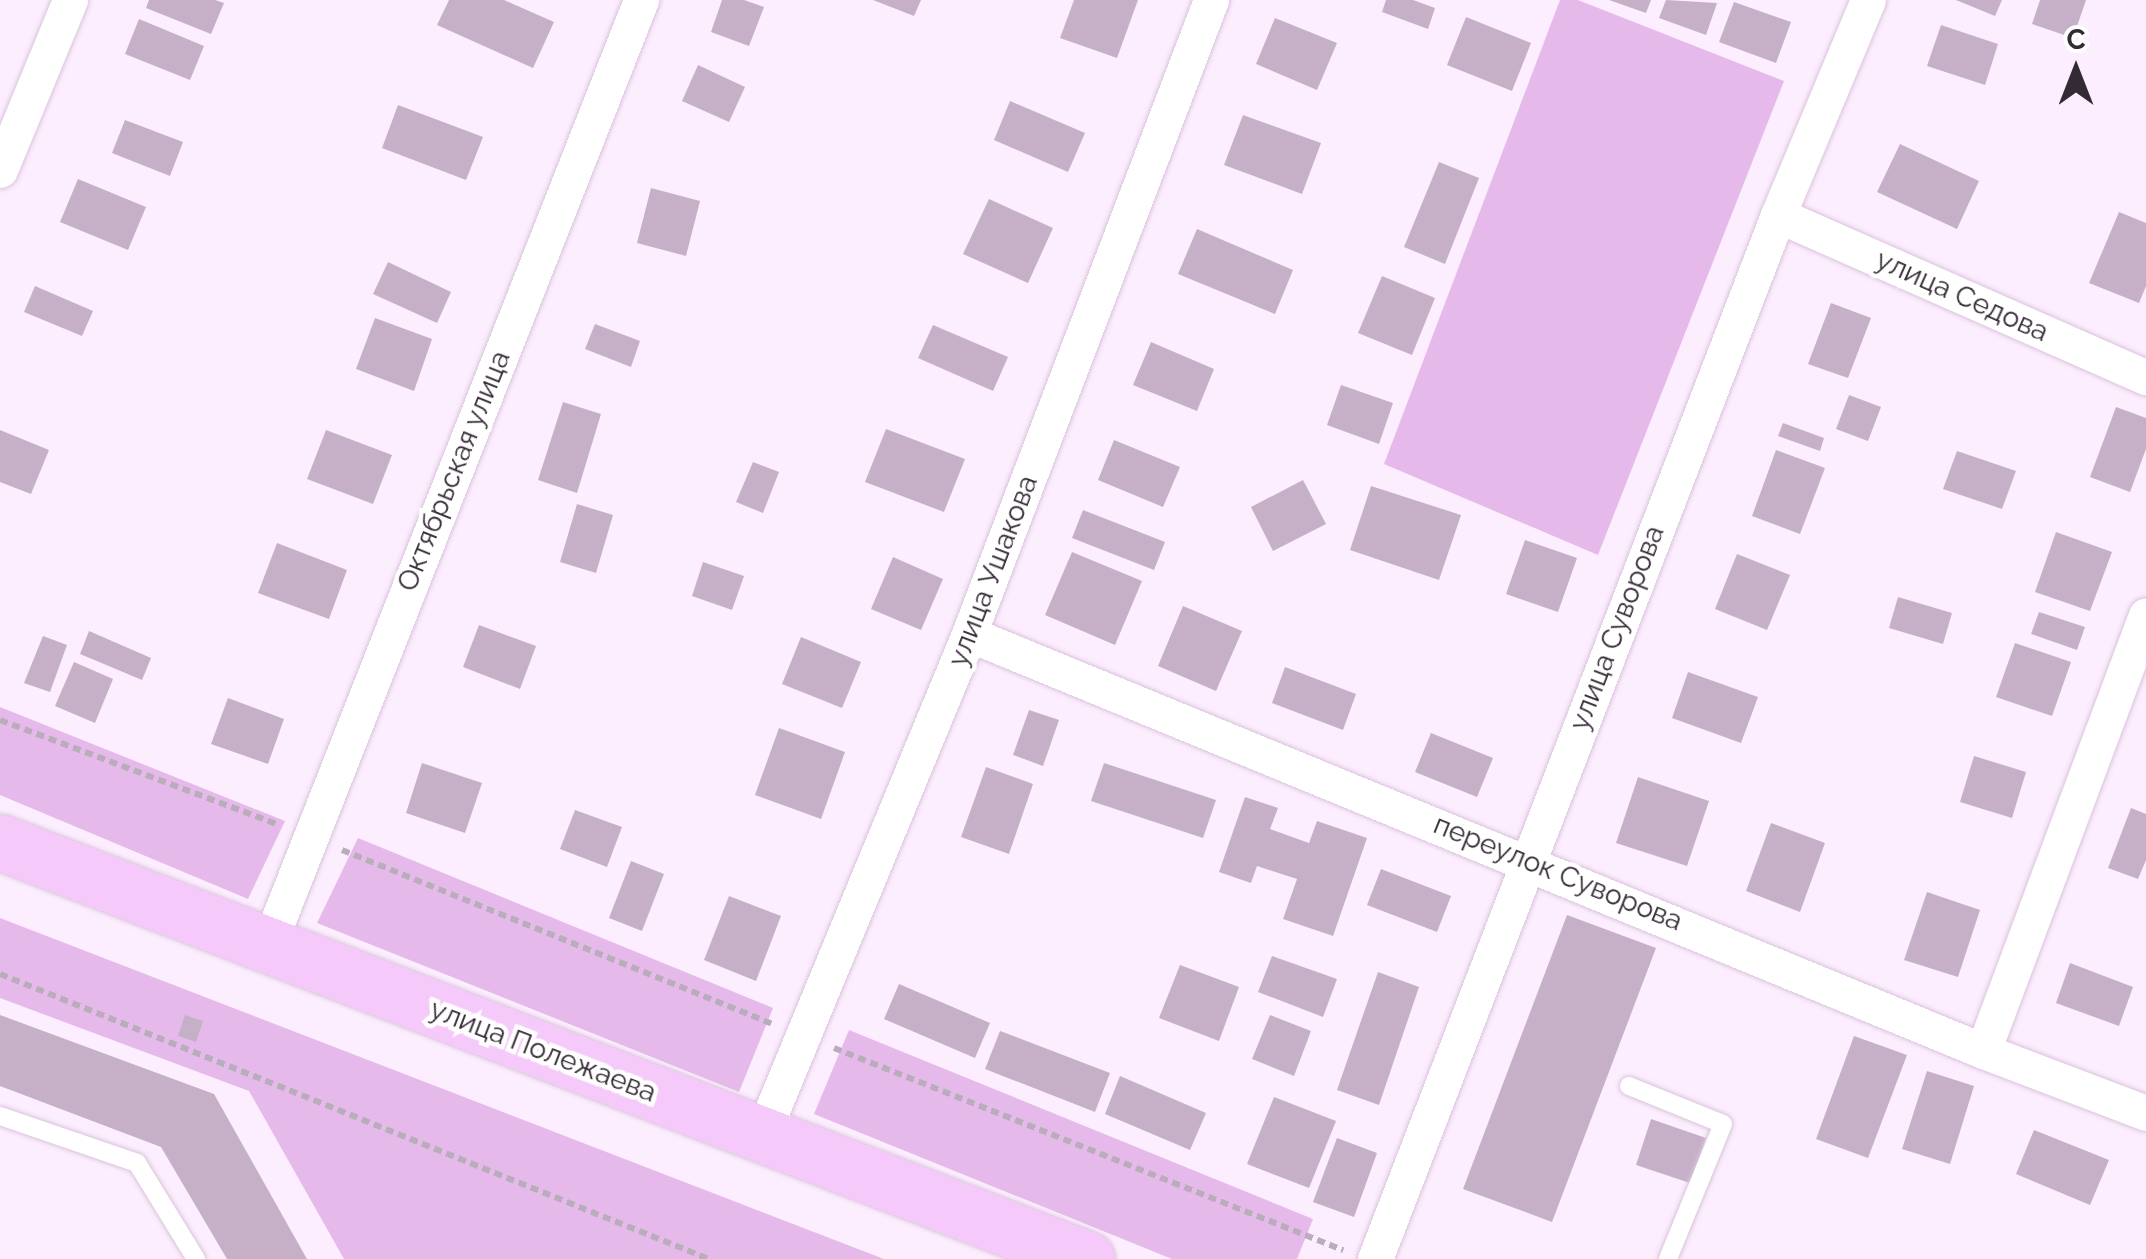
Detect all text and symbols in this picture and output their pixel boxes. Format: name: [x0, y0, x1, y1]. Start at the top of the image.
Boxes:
north arrow: [2026, 20, 2126, 120]
text: С: [2066, 23, 2086, 56]
street label: улица Седова: [1871, 243, 2053, 349]
street label: Октябрьская улица: [390, 346, 518, 596]
street label: улица Ушакова: [941, 471, 1045, 671]
street label: улица Суворова: [1563, 521, 1671, 735]
street label: переулок Суворова: [1429, 808, 1687, 938]
street label: улица Полежаева: [425, 992, 661, 1110]

